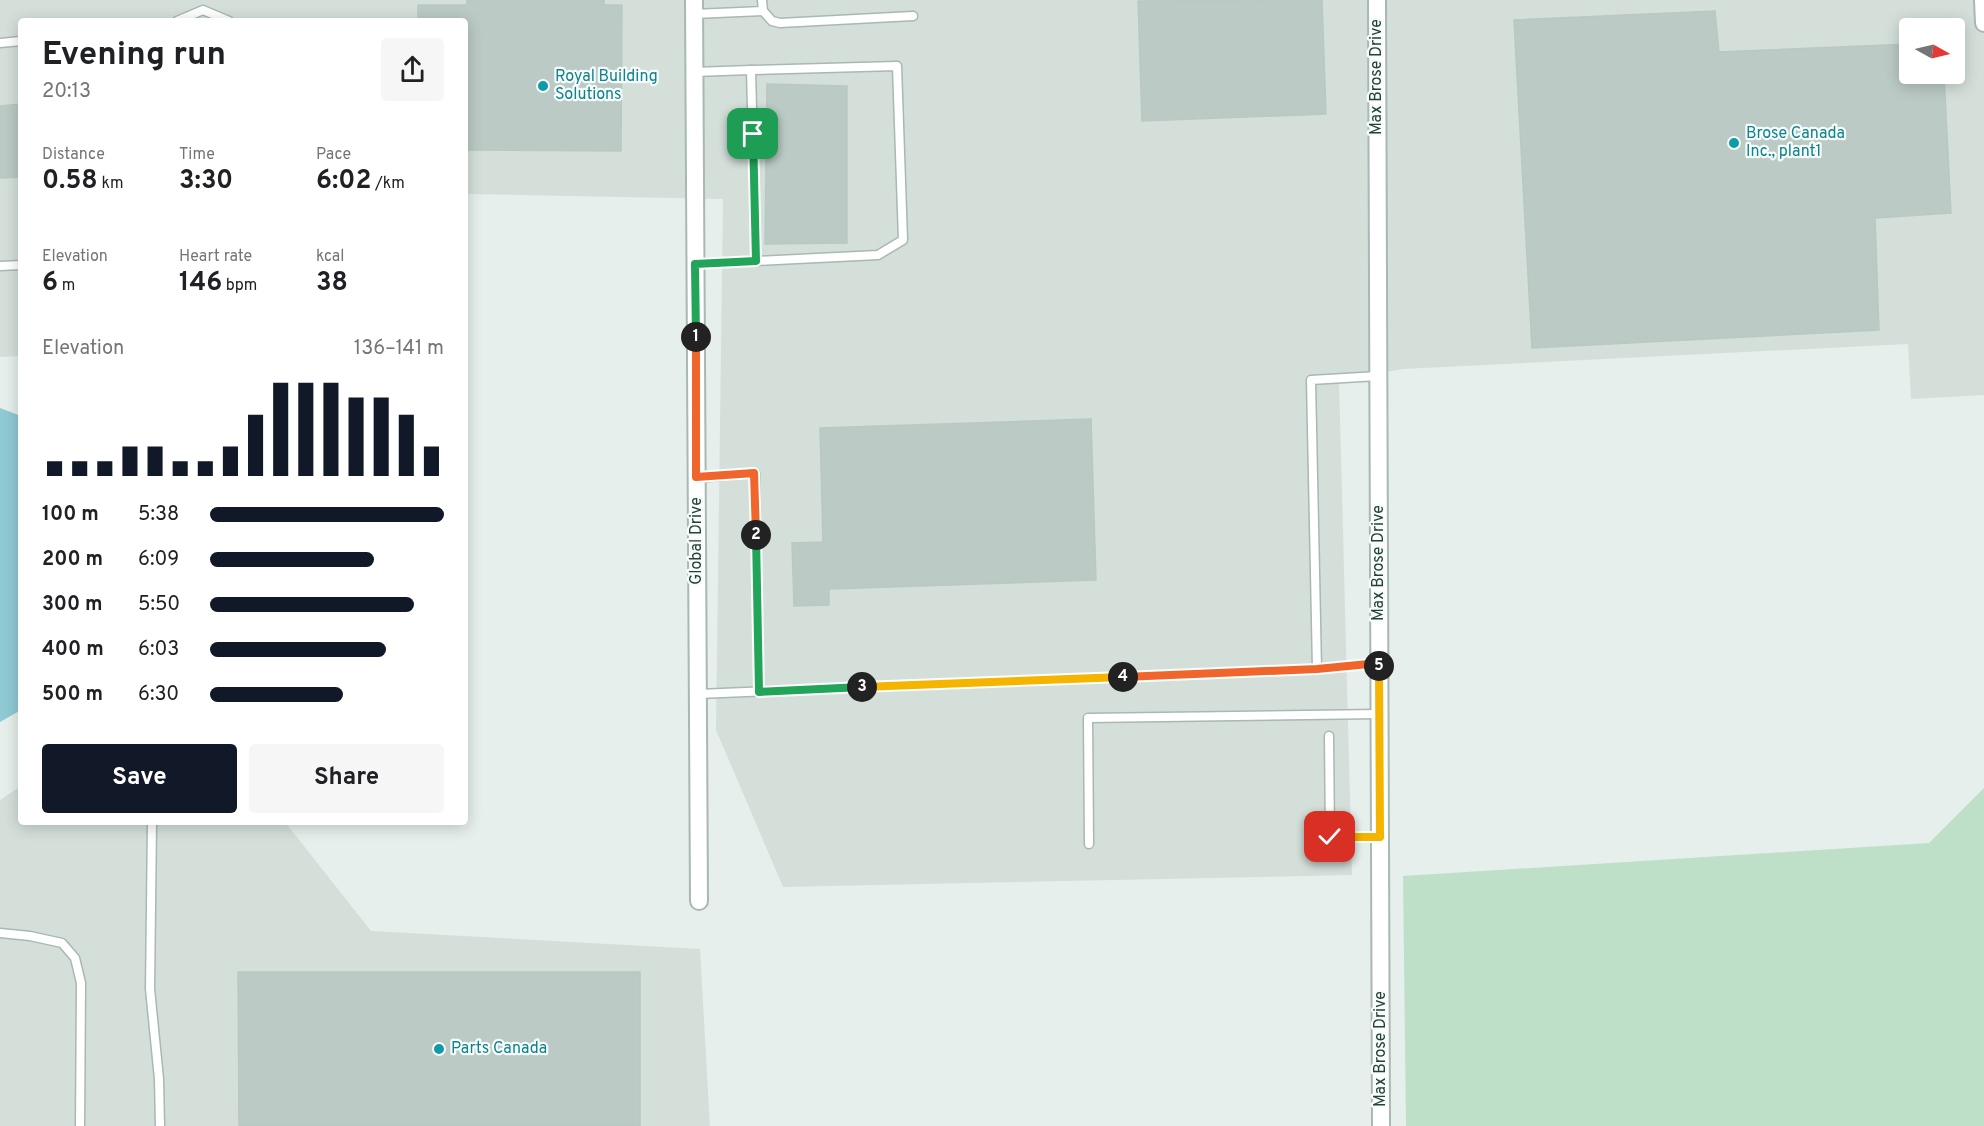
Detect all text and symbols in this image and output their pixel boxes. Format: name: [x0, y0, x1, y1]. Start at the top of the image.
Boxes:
north arrow: [1899, 18, 1965, 84]
map controls: [1899, 18, 1965, 84]
street label: Max Brose Drive: [1367, 19, 1387, 135]
text: Evening run: [42, 35, 226, 77]
button: share: [381, 38, 444, 101]
place label: Royal Building Solutions: [555, 67, 658, 105]
text: 20:13: [42, 79, 91, 105]
marker: Royal Building Solutions: [536, 79, 550, 93]
pin: [727, 108, 778, 159]
icon: arrive: [736, 117, 769, 150]
place label: Brose Canada Inc., plant1: [1746, 124, 1845, 162]
marker: Brose Canada Inc., plant1: [1727, 136, 1741, 150]
text: Distance: [42, 145, 105, 165]
text: Time: [179, 145, 215, 165]
text: Pace: [316, 145, 351, 165]
text: 0.58: [42, 165, 98, 198]
text: 3:30: [179, 165, 233, 198]
text: 6:02: [316, 165, 371, 198]
text: km: [98, 174, 124, 194]
text: /km: [371, 174, 405, 194]
text: Elevation: [42, 247, 108, 267]
text: Heart rate: [179, 247, 252, 267]
text: kcal: [316, 247, 344, 267]
text: 6: [42, 267, 58, 300]
text: 146: [179, 267, 222, 300]
text: 38: [316, 267, 348, 300]
text: m: [58, 276, 75, 296]
text: bpm: [222, 276, 257, 296]
pin: 1: [681, 322, 711, 352]
text: 1: [693, 327, 699, 347]
text: Elevation: [42, 336, 124, 362]
text: 136–141 m: [354, 336, 444, 362]
street label: Global Drive: [687, 497, 707, 585]
text: 100 m: [42, 502, 99, 528]
text: 5:38: [138, 502, 179, 528]
street label: Max Brose Drive: [1369, 505, 1389, 621]
pin: 2: [741, 520, 771, 550]
text: 2: [751, 525, 761, 545]
text: 200 m: [42, 547, 103, 573]
text: 6:09: [138, 547, 179, 573]
text: 300 m: [42, 592, 103, 618]
text: 5:50: [138, 592, 180, 618]
text: 400 m: [42, 637, 104, 663]
text: 6:03: [138, 637, 179, 663]
pin: 5: [1364, 651, 1394, 681]
text: 5: [1374, 656, 1384, 676]
pin: 4: [1108, 662, 1138, 692]
text: 4: [1118, 667, 1128, 687]
pin: 3: [847, 672, 877, 702]
text: 3: [857, 677, 867, 697]
text: 500 m: [42, 682, 103, 708]
text: 6:30: [138, 682, 179, 708]
button: Save: [42, 744, 237, 813]
button: Share: [249, 744, 444, 813]
pin: [1304, 811, 1355, 862]
icon: check: [1313, 820, 1346, 853]
street label: Max Brose Drive: [1371, 991, 1391, 1107]
place label: Parts Canada: [451, 1039, 547, 1059]
marker: Parts Canada: [432, 1042, 446, 1056]

